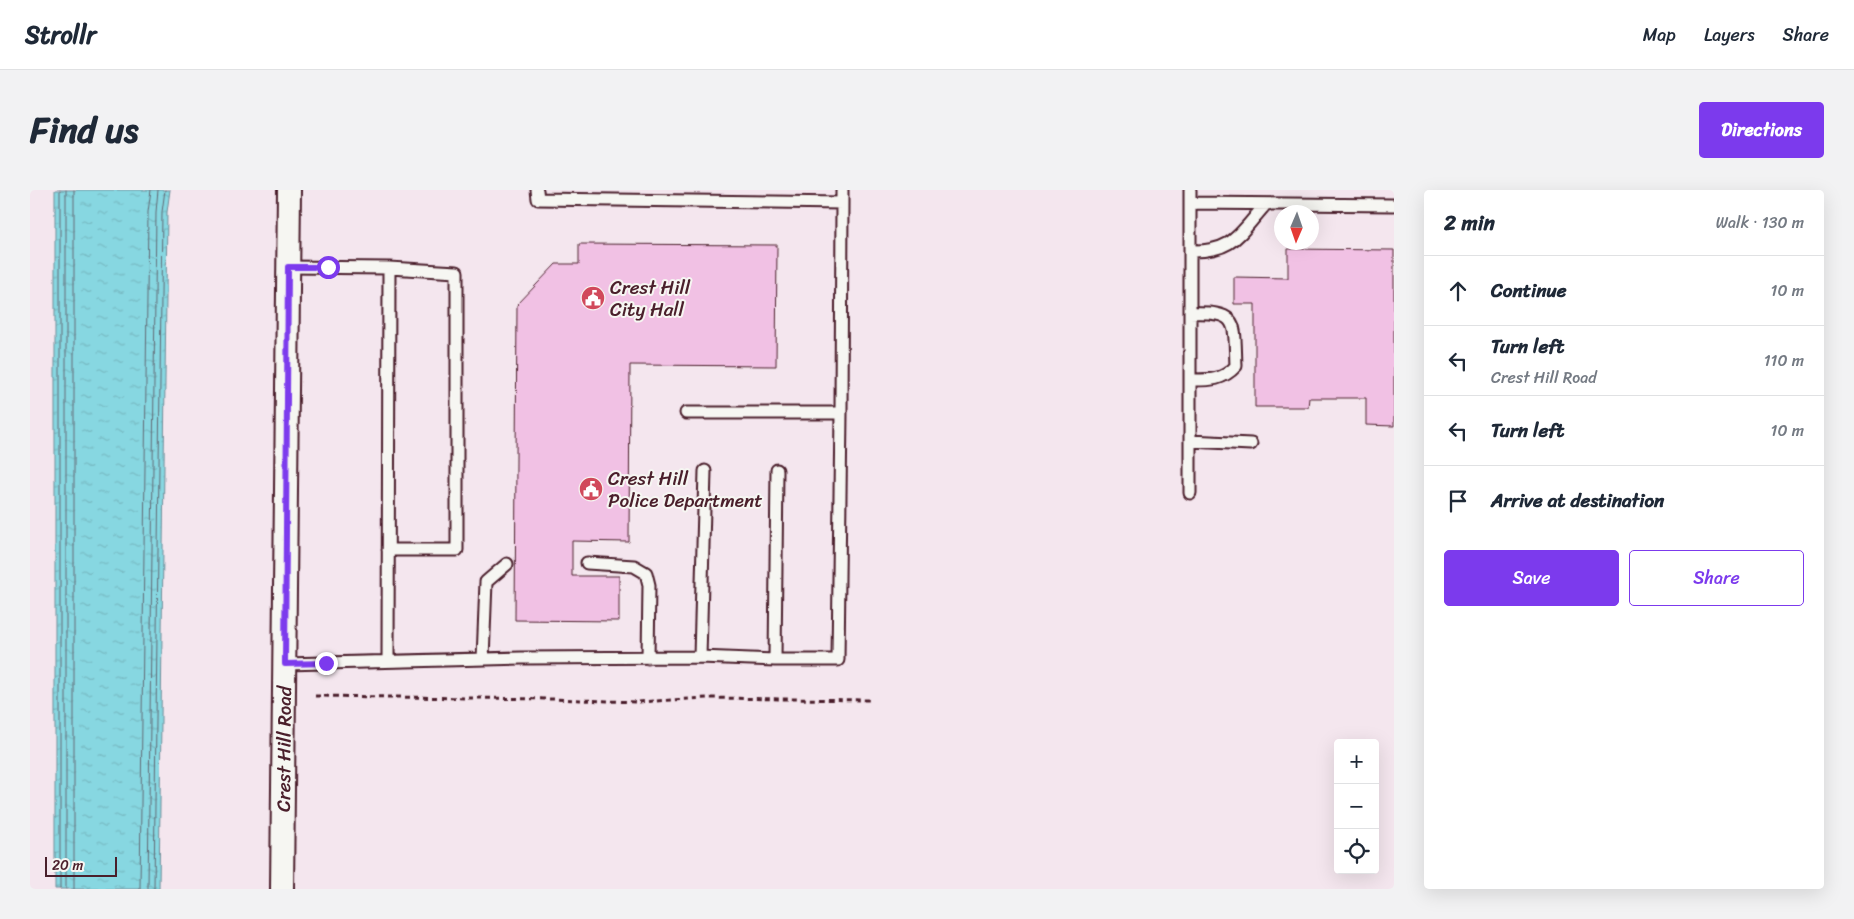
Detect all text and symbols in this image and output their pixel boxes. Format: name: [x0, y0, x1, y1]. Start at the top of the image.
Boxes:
text: Strollr: [25, 14, 96, 56]
text: Map: [1643, 19, 1676, 51]
text: Layers: [1704, 19, 1755, 51]
text: Share: [1783, 19, 1829, 51]
text: Find us: [30, 99, 138, 161]
button: Directions: [1699, 102, 1824, 158]
text: 2 min: [1444, 204, 1495, 242]
north arrow: [1274, 205, 1319, 250]
text: Walk · 130 m: [1716, 208, 1804, 237]
route start: [317, 256, 340, 279]
place label: Crest Hill City Hall: [610, 271, 691, 326]
text: Continue: [1491, 274, 1567, 307]
text: 10 m: [1771, 276, 1804, 305]
icon: ahead: [1444, 277, 1472, 305]
public building icon: Crest Hill City Hall: [580, 285, 606, 311]
text: Turn left: [1491, 330, 1564, 363]
text: 110 m: [1764, 346, 1804, 375]
icon: left: [1444, 347, 1472, 375]
text: Crest Hill Road: [1491, 363, 1597, 392]
text: Turn left: [1491, 414, 1564, 447]
text: 10 m: [1771, 416, 1804, 445]
icon: left: [1444, 417, 1472, 445]
place label: Crest Hill Police Department: [608, 462, 763, 517]
public building icon: Crest Hill Police Department: [578, 476, 604, 502]
text: Arrive at destination: [1491, 484, 1664, 517]
icon: arrive: [1444, 487, 1472, 515]
button: Save: [1444, 550, 1619, 606]
button: Share: [1629, 550, 1804, 606]
route end: [315, 652, 338, 675]
street label: Crest Hill Road: [266, 684, 301, 812]
map controls: [1334, 739, 1379, 874]
button: +: [1334, 739, 1379, 784]
button: −: [1334, 784, 1379, 829]
button: locate: [1334, 829, 1379, 874]
text: 20 m: [52, 853, 83, 878]
scale bar: [45, 854, 118, 877]

